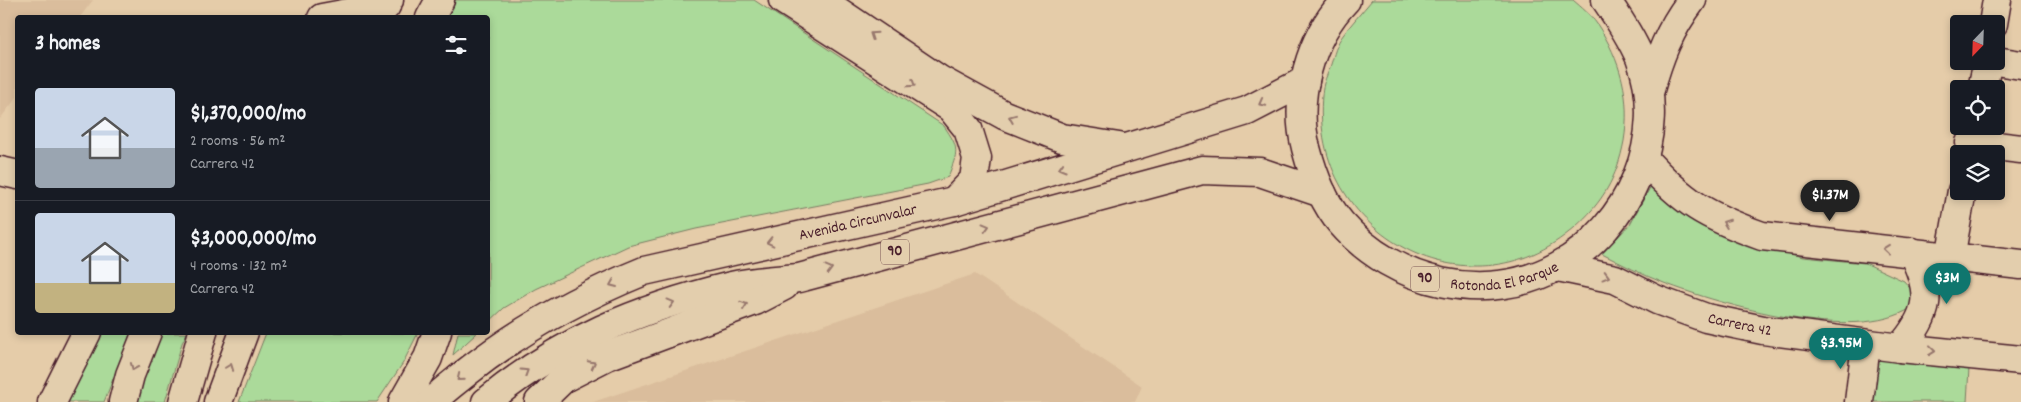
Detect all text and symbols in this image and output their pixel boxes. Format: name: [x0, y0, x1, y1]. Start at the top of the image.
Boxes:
north arrow: [1950, 15, 2005, 70]
map controls: [1950, 15, 2005, 200]
text: 3 homes: [35, 30, 101, 60]
icon: filters: [442, 31, 470, 59]
one-way arrow: [869, 32, 878, 41]
one-way arrow: [907, 77, 916, 87]
button: locate: [1950, 80, 2005, 135]
one-way arrow: [1258, 97, 1267, 107]
text: $1,370,000/mo: [190, 100, 306, 130]
icon: home: [75, 108, 135, 168]
one-way arrow: [1008, 114, 1017, 124]
text: 2 rooms · 56 m²: [190, 130, 285, 153]
button: layers: [1950, 145, 2005, 200]
text: Carrera 42: [190, 153, 255, 176]
one-way arrow: [1059, 162, 1067, 172]
pin: $1.37M: [1789, 180, 1871, 222]
text: $1.37M: [1812, 184, 1848, 207]
street label: Avenida Circunvalar: [797, 198, 919, 247]
one-way arrow: [1722, 219, 1731, 229]
one-way arrow: [982, 223, 990, 233]
text: $3,000,000/mo: [190, 225, 316, 255]
icon: home: [75, 233, 135, 293]
one-way arrow: [765, 236, 774, 247]
road number: 90: [881, 240, 909, 264]
one-way arrow: [1881, 244, 1889, 255]
text: 4 rooms · 132 m²: [190, 255, 287, 278]
street label: Rotonda El Parque: [1449, 256, 1563, 298]
pin: $3M: [1923, 262, 1971, 305]
one-way arrow: [825, 265, 833, 275]
road number: 90: [1411, 266, 1439, 292]
text: $3M: [1935, 267, 1959, 290]
one-way arrow: [1601, 271, 1609, 281]
one-way arrow: [609, 277, 618, 288]
text: Carrera 42: [190, 278, 255, 301]
one-way arrow: [666, 298, 674, 308]
one-way arrow: [739, 301, 747, 311]
street label: Carrera 42: [1706, 307, 1773, 343]
pin: $3.95M: [1800, 328, 1882, 370]
text: $3.95M: [1820, 332, 1862, 355]
one-way arrow: [1928, 345, 1936, 356]
one-way arrow: [587, 360, 596, 370]
one-way arrow: [129, 362, 140, 371]
one-way arrow: [224, 363, 235, 372]
one-way arrow: [519, 369, 528, 379]
one-way arrow: [457, 372, 466, 380]

